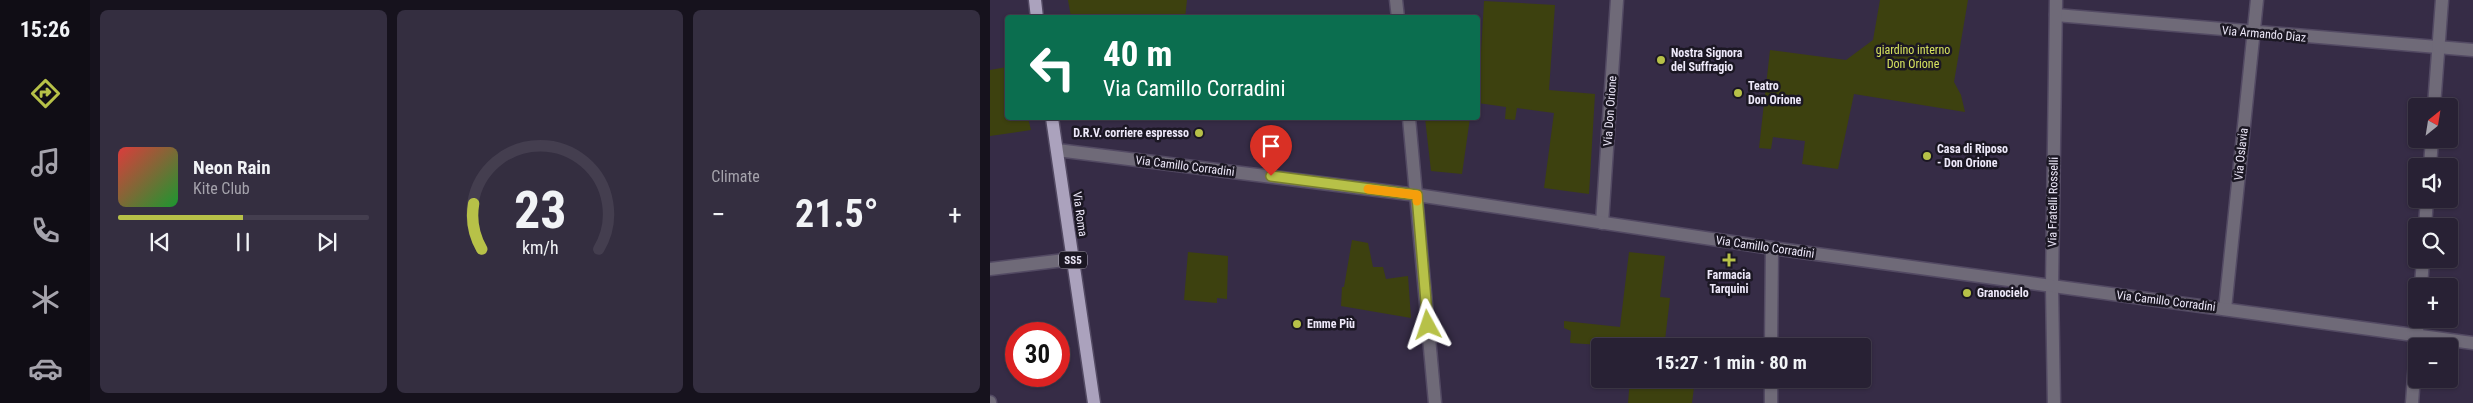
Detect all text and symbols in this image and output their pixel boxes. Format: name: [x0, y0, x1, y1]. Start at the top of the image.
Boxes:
text: 15:26: [20, 17, 70, 42]
street label: Via Armando Diaz: [2221, 23, 2307, 45]
text: 40 m: [1103, 34, 1172, 75]
icon: left: [1020, 35, 1085, 100]
park label: giardino interno Don Orione: [1876, 43, 1950, 71]
place label: Nostra Signora del Suffragio: [1671, 46, 1743, 74]
marker: Nostra Signora del Suffragio: [1655, 54, 1667, 66]
street label: Via Don Orione: [1601, 75, 1619, 147]
icon: directions: [28, 76, 63, 111]
text: Via Camillo Corradini: [1103, 76, 1285, 101]
place label: Teatro Don Orione: [1748, 79, 1802, 107]
marker: Teatro Don Orione: [1732, 87, 1744, 99]
north arrow: [2408, 98, 2458, 148]
map controls: [2408, 98, 2458, 388]
pin: [1250, 125, 1292, 176]
place label: D.R.V. corriere espresso: [1073, 126, 1189, 140]
marker: D.R.V. corriere espresso: [1193, 127, 1205, 139]
street label: Via Oslavia: [2231, 127, 2251, 181]
icon: arrive: [1257, 132, 1285, 160]
place label: Casa di Riposo - Don Orione: [1937, 142, 2008, 170]
icon: music: [28, 145, 63, 180]
marker: Casa di Riposo - Don Orione: [1921, 150, 1933, 162]
street label: Via Camillo Corradini: [1135, 153, 1235, 179]
text: Neon Rain: [193, 156, 271, 179]
street label: Via Fratelli Rosselli: [2045, 157, 2061, 247]
button: sound: [2408, 158, 2458, 208]
text: Climate: [711, 167, 760, 186]
text: Kite Club: [193, 179, 250, 198]
text: 23: [514, 180, 566, 241]
street label: Via Roma: [1070, 191, 1090, 238]
text: 21.5°: [795, 192, 878, 236]
text: −: [711, 198, 725, 231]
text: +: [948, 198, 962, 231]
icon: phone: [28, 213, 63, 248]
button: search: [2408, 218, 2458, 268]
icon: previous: [146, 228, 174, 256]
icon: pause: [229, 228, 257, 256]
icon: next: [313, 228, 341, 256]
street label: Via Camillo Corradini: [1715, 233, 1815, 261]
text: km/h: [522, 237, 558, 258]
road number: SS5: [1059, 252, 1087, 268]
marker: Farmacia Tarquini: [1723, 254, 1735, 266]
place label: Farmacia Tarquini: [1707, 268, 1751, 296]
button: +: [2408, 278, 2458, 328]
icon: climate: [28, 282, 63, 317]
place label: Granocielo: [1977, 286, 2029, 300]
marker: Granocielo: [1961, 287, 1973, 299]
street label: Via Camillo Corradini: [2116, 288, 2216, 314]
position arrow: [1401, 298, 1453, 350]
place label: Emme Più: [1307, 317, 1355, 331]
marker: Emme Più: [1291, 318, 1303, 330]
speed limit sign: 30: [1005, 322, 1070, 387]
button: −: [2408, 338, 2458, 388]
icon: car: [28, 351, 63, 386]
text: 15:27 · 1 min · 80 m: [1655, 351, 1807, 374]

